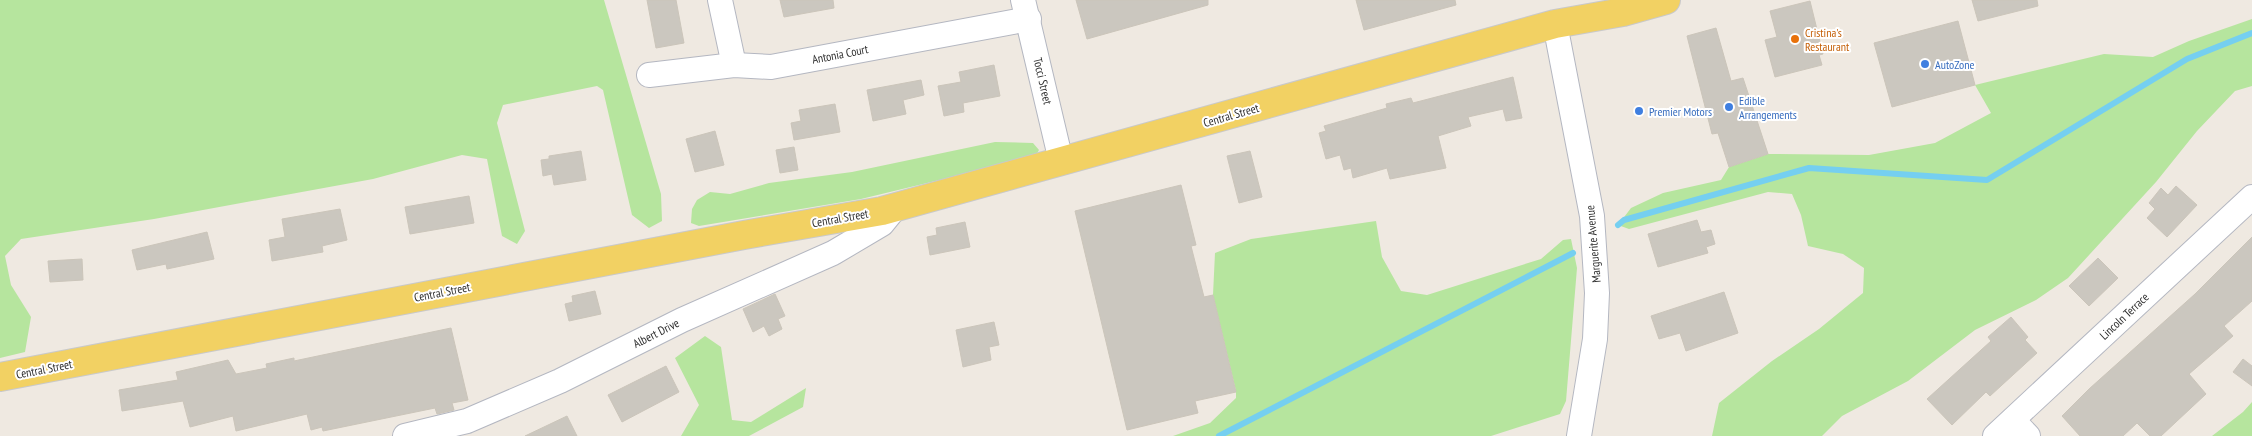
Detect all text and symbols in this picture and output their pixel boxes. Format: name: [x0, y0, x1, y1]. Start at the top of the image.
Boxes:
place label: Cristina's Restaurant: [1805, 25, 1850, 54]
marker: Cristina's Restaurant: [1789, 33, 1801, 45]
street label: Antonia Court: [811, 41, 870, 67]
street label: Tocci Street: [1030, 56, 1056, 107]
place label: AutoZone: [1935, 57, 1975, 72]
marker: AutoZone: [1919, 58, 1931, 70]
place label: Edible Arrangements: [1739, 93, 1797, 122]
street label: Central Street: [1202, 100, 1261, 130]
marker: Edible Arrangements: [1723, 101, 1735, 113]
place label: Premier Motors: [1649, 104, 1712, 119]
marker: Premier Motors: [1633, 105, 1645, 117]
street label: Marguerite Avenue: [1582, 205, 1604, 283]
street label: Central Street: [811, 206, 870, 230]
street label: Central Street: [413, 279, 472, 305]
street label: Lincoln Terrace: [2096, 289, 2152, 343]
street label: Albert Drive: [630, 315, 682, 351]
street label: Central Street: [15, 356, 74, 382]

